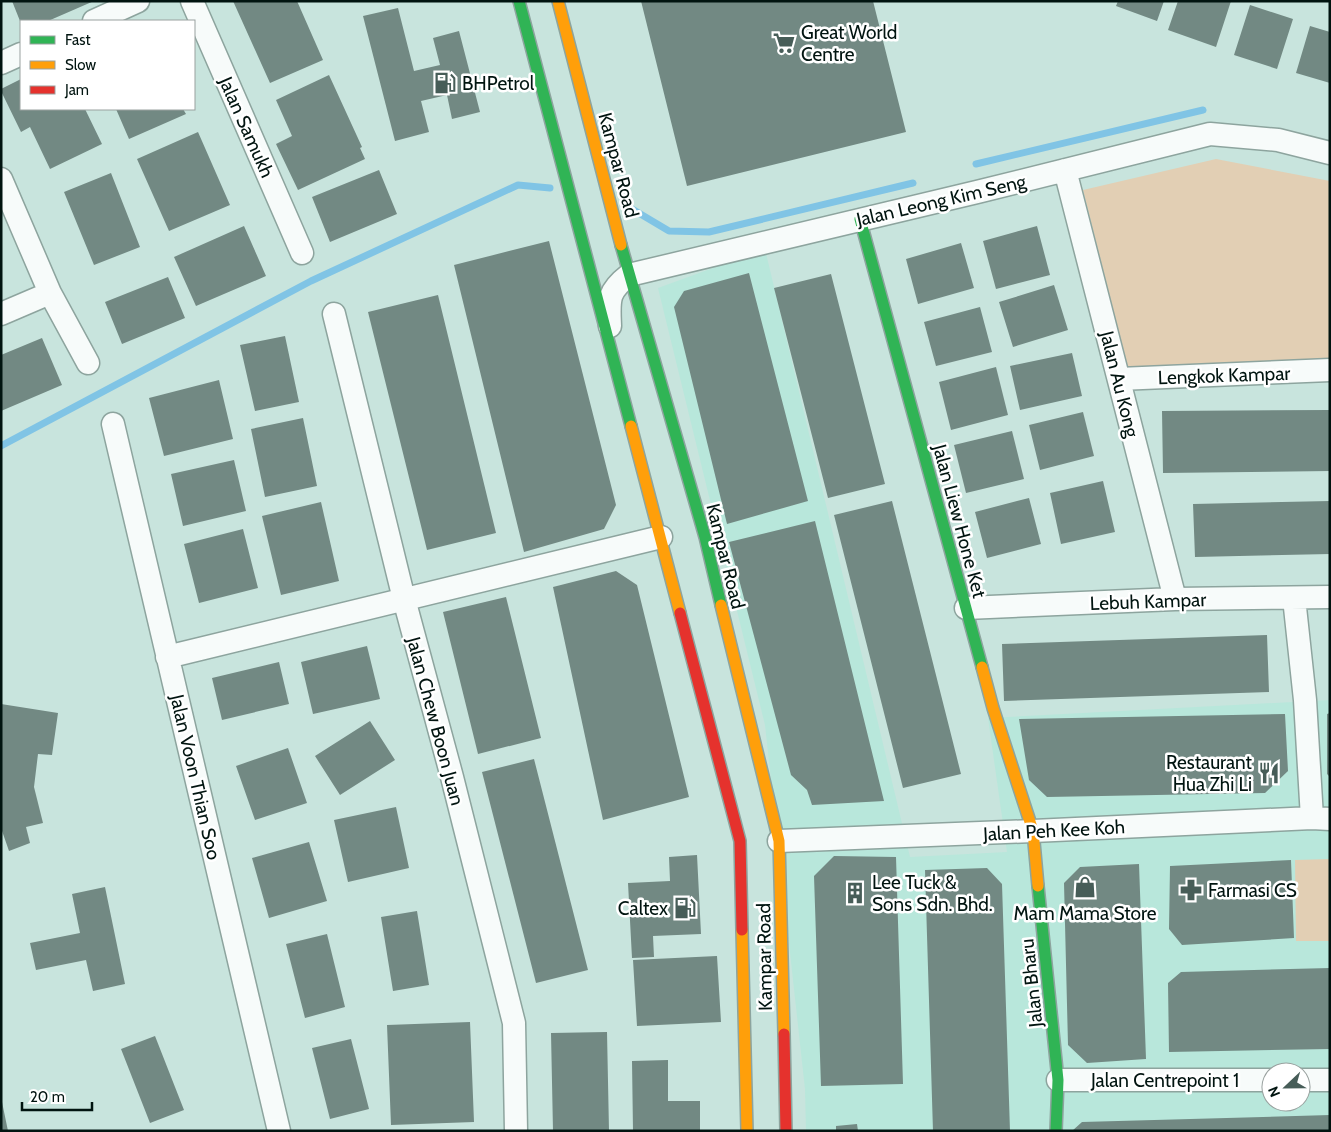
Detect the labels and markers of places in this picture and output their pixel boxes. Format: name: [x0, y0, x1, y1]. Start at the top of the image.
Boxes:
place label: Great World Centre: [801, 21, 897, 66]
supermarket icon: Great World Centre: [771, 30, 797, 56]
fuel station icon: BHPetrol: [432, 70, 458, 96]
place label: BHPetrol: [462, 72, 535, 95]
place label: Restaurant Hua Zhi Li: [1166, 751, 1253, 796]
restaurant icon: Restaurant Hua Zhi Li: [1256, 760, 1282, 786]
place label: Lee Tuck & Sons Sdn. Bhd.: [872, 871, 993, 916]
shop icon: Mam Mama Store: [1072, 874, 1098, 900]
pharmacy icon: Farmasi CS: [1178, 877, 1204, 903]
place label: Farmasi CS: [1208, 879, 1297, 902]
building icon: Lee Tuck & Sons Sdn. Bhd.: [842, 880, 868, 906]
fuel station icon: Caltex: [672, 895, 698, 921]
place label: Caltex: [618, 897, 668, 920]
place label: Mam Mama Store: [1014, 902, 1157, 925]

